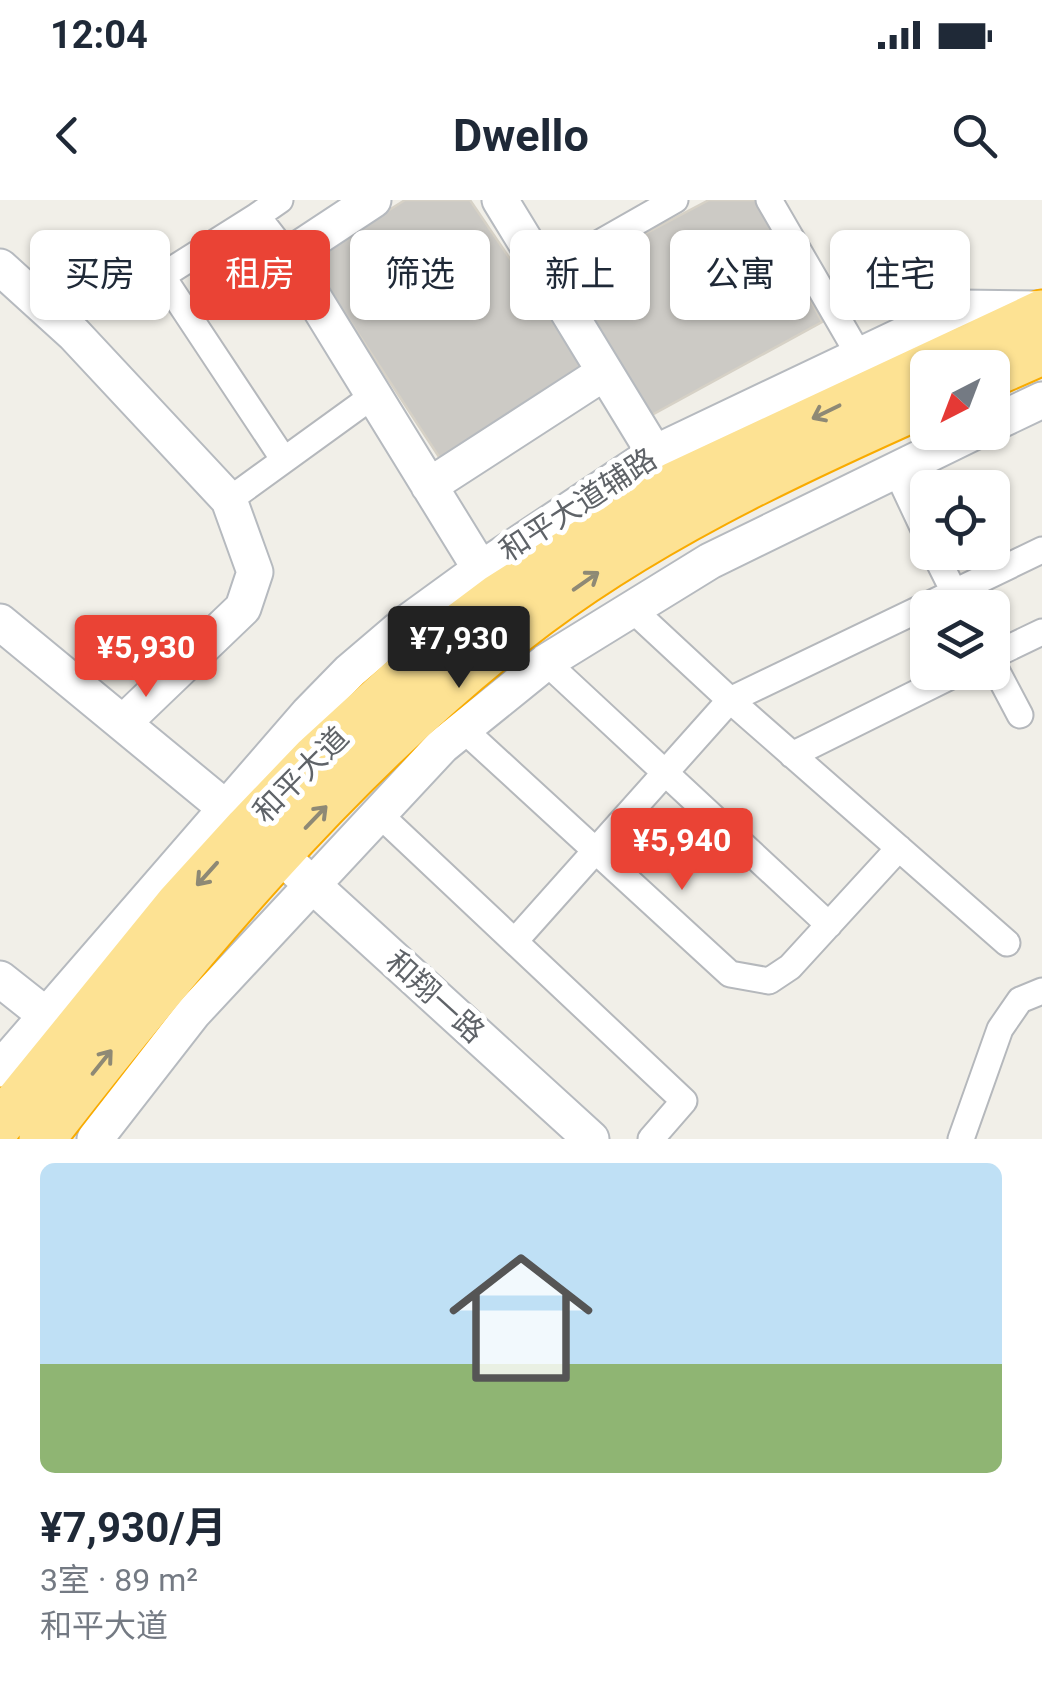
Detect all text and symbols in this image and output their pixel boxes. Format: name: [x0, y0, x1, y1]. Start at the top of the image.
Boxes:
text: 12:04: [50, 13, 148, 57]
icon: back: [40, 108, 95, 163]
icon: search: [947, 108, 1002, 163]
text: Dwello: [453, 109, 589, 162]
chip: 买房: [30, 230, 170, 320]
chip: 租房: [190, 230, 330, 320]
chip: 筛选: [350, 230, 490, 320]
chip: 新上: [510, 230, 650, 320]
chip: 公寓: [670, 230, 810, 320]
chip: 住宅: [830, 230, 970, 320]
north arrow: [910, 350, 1010, 450]
map controls: [910, 350, 1010, 690]
one-way arrow: [812, 403, 842, 422]
street label: 和平大道辅路: [493, 441, 663, 568]
button: locate: [910, 470, 1010, 570]
one-way arrow: [572, 571, 600, 592]
button: layers: [910, 590, 1010, 690]
pin: ¥7,930: [378, 606, 540, 691]
pin: ¥5,930: [65, 615, 227, 700]
text: ¥7,930: [410, 619, 508, 657]
text: ¥5,930: [97, 628, 195, 666]
street label: 和平大道: [246, 720, 355, 829]
one-way arrow: [304, 806, 328, 830]
pin: ¥5,940: [601, 808, 763, 893]
text: ¥5,940: [633, 821, 731, 859]
one-way arrow: [196, 861, 219, 886]
street label: 和翔一路: [379, 943, 492, 1050]
one-way arrow: [91, 1049, 112, 1076]
icon: home: [431, 1228, 611, 1408]
text: ¥7,930/月: [40, 1503, 227, 1552]
text: 3室 · 89 m²: [40, 1561, 198, 1599]
text: 和平大道: [40, 1607, 168, 1645]

